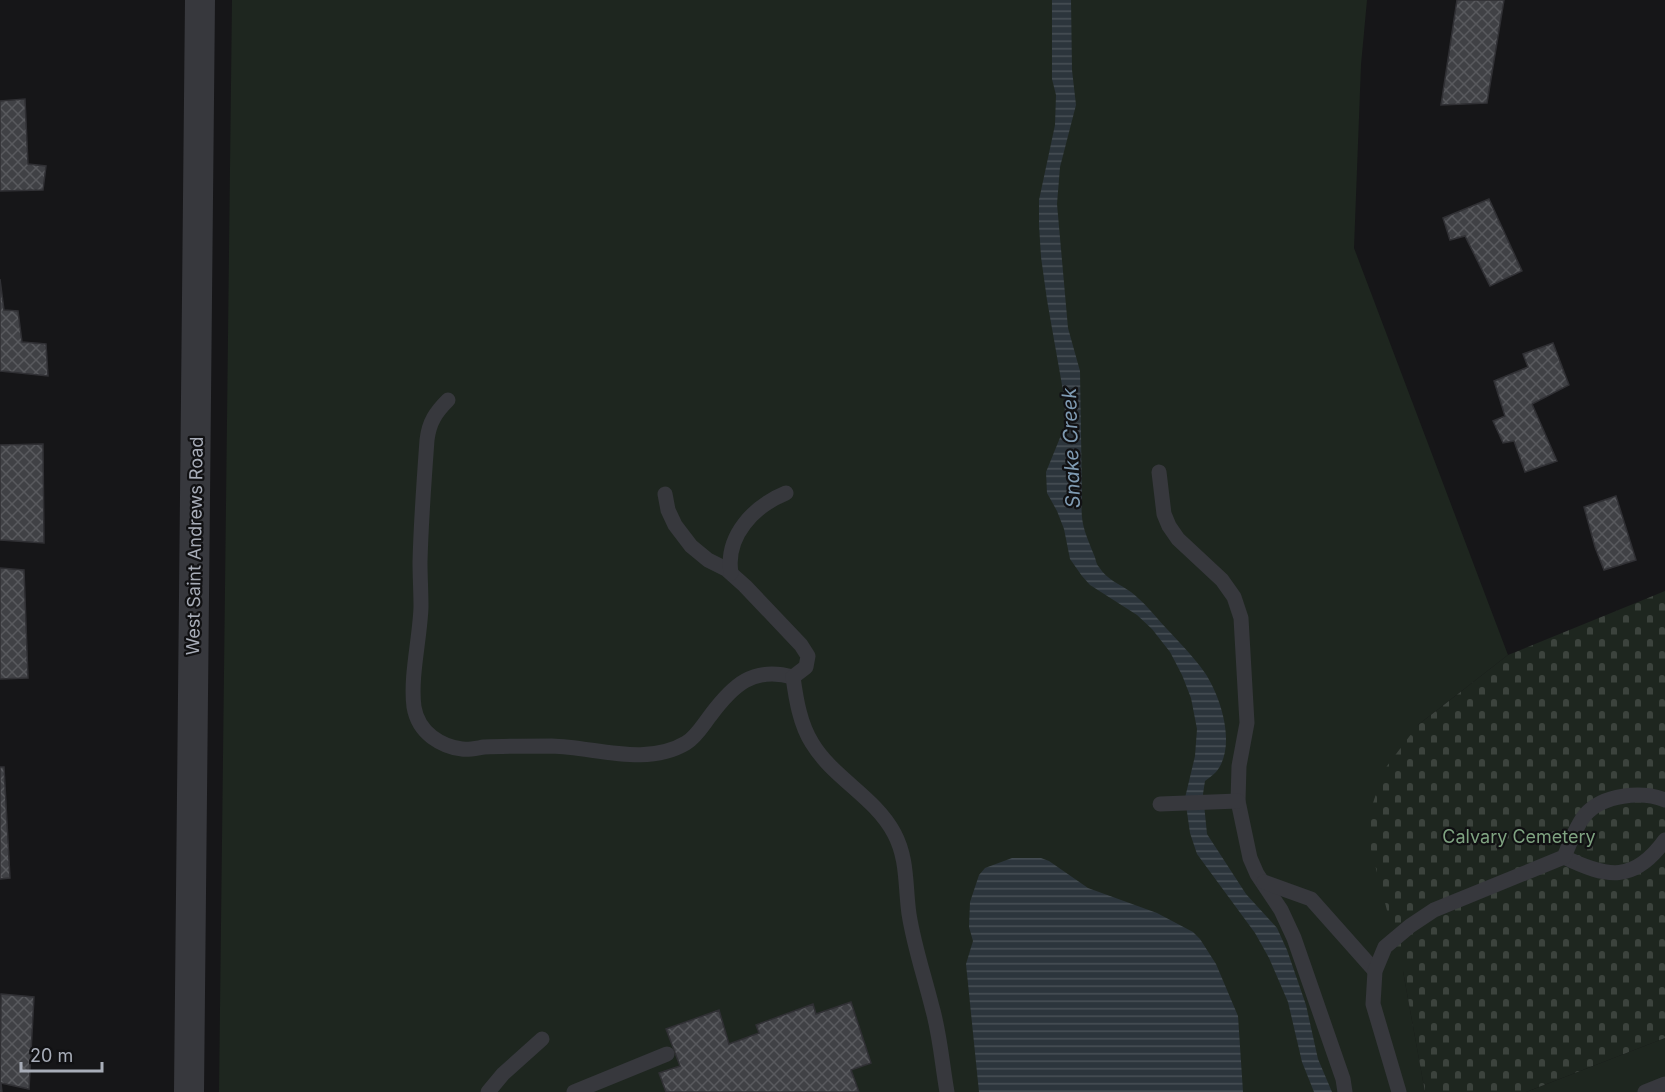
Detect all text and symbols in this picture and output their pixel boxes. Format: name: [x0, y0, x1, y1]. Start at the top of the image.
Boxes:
water label: Snake Creek: [1057, 386, 1085, 509]
street label: West Saint Andrews Road: [182, 436, 207, 656]
park label: Calvary Cemetery: [1442, 826, 1596, 847]
scale bar: [21, 1035, 102, 1073]
text: 20 m: [30, 1045, 73, 1066]

